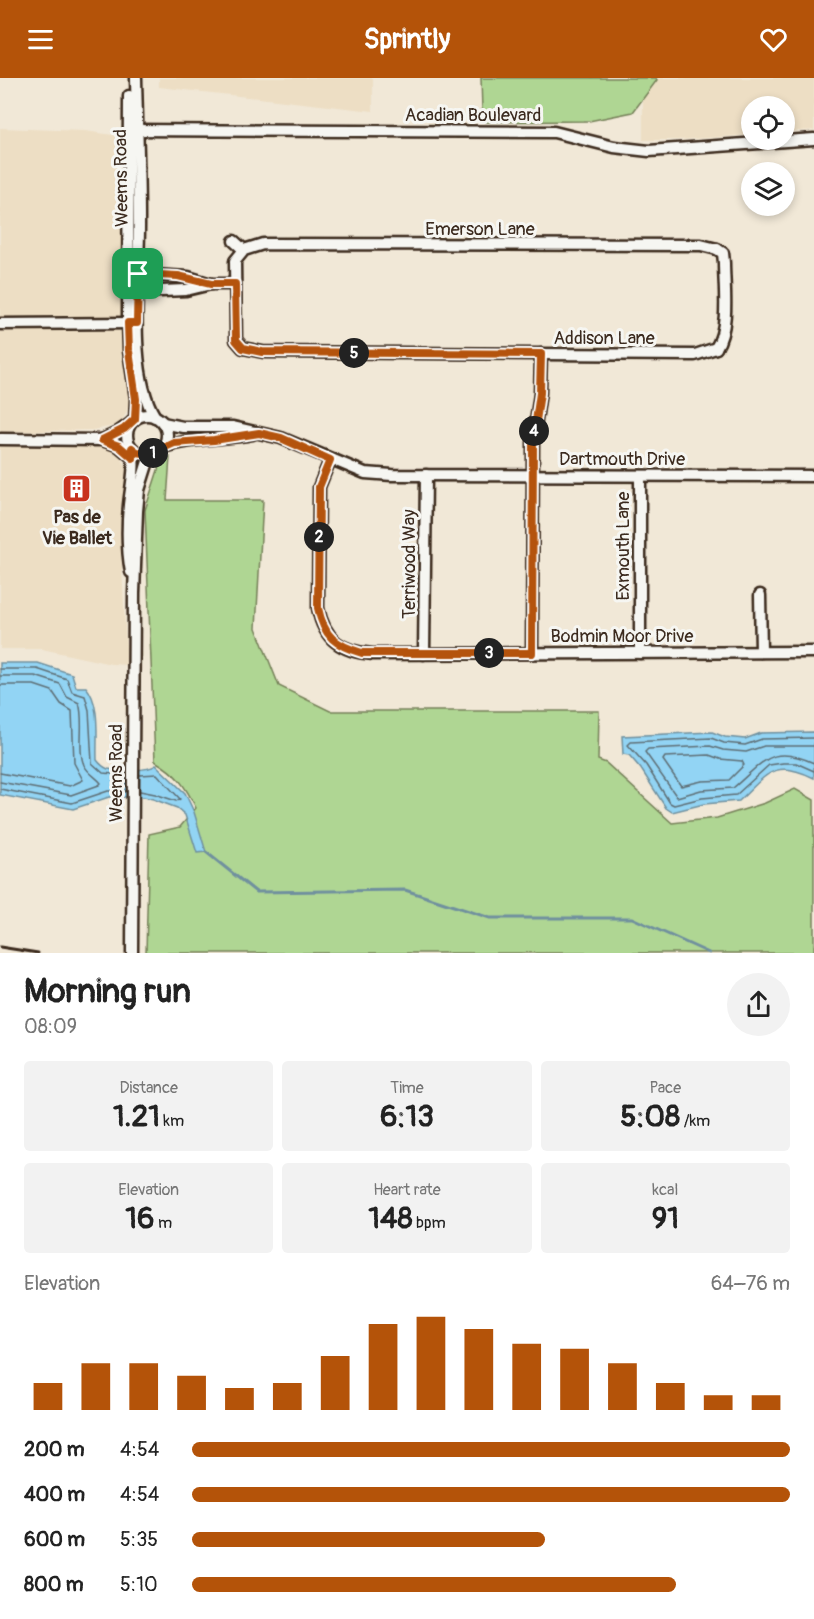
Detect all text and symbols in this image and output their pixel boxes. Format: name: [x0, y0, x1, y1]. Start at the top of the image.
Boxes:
icon: menu: [24, 23, 57, 56]
text: Sprintly: [364, 23, 450, 56]
icon: heart: [757, 23, 790, 56]
map controls: [741, 96, 795, 216]
button: locate: [741, 96, 795, 150]
street label: Acadian Boulevard: [405, 104, 541, 127]
street label: Weems Road: [109, 129, 134, 227]
button: layers: [741, 162, 795, 216]
street label: Emerson Lane: [425, 218, 535, 241]
pin: [112, 248, 163, 299]
icon: arrive: [121, 257, 154, 290]
street label: Addison Lane: [553, 327, 655, 350]
pin: 5: [339, 338, 369, 368]
text: 5: [350, 343, 358, 363]
pin: 4: [519, 416, 549, 446]
text: 4: [529, 421, 539, 441]
pin: 1: [138, 438, 168, 468]
text: 1: [150, 443, 156, 463]
street label: Dartmouth Drive: [559, 448, 685, 471]
building icon: Pas de Vie Ballet: [61, 472, 93, 504]
street label: Exmouth Lane: [612, 491, 635, 600]
place label: Pas de Vie Ballet: [42, 506, 113, 550]
street label: Terriwood Way: [398, 509, 421, 619]
pin: 2: [304, 522, 334, 552]
text: 2: [315, 527, 323, 547]
street label: Bodmin Moor Drive: [551, 625, 694, 648]
pin: 3: [474, 638, 504, 668]
text: 3: [485, 643, 493, 663]
street label: Weems Road: [105, 724, 128, 822]
text: Morning run: [24, 971, 191, 1012]
button: share: [727, 973, 790, 1036]
text: 08:09: [24, 1014, 77, 1039]
text: Distance: [119, 1078, 178, 1098]
text: Time: [390, 1078, 424, 1098]
text: Pace: [649, 1078, 681, 1098]
text: 1.21: [113, 1098, 160, 1135]
text: 6:13: [380, 1098, 434, 1135]
text: 5:08: [620, 1098, 680, 1135]
text: km: [160, 1111, 184, 1131]
text: /km: [680, 1111, 710, 1131]
text: Elevation: [118, 1180, 179, 1200]
text: Heart rate: [373, 1180, 441, 1200]
text: kcal: [652, 1180, 678, 1200]
text: 16: [125, 1200, 154, 1237]
text: 148: [368, 1200, 413, 1237]
text: 91: [652, 1200, 679, 1237]
text: m: [154, 1213, 172, 1233]
text: bpm: [413, 1213, 446, 1233]
text: Elevation: [24, 1271, 100, 1296]
text: 64–76 m: [711, 1271, 790, 1296]
text: 200 m: [24, 1437, 85, 1462]
text: 4:54: [120, 1437, 159, 1462]
text: 400 m: [24, 1482, 85, 1507]
text: 4:54: [120, 1482, 159, 1507]
text: 600 m: [24, 1527, 85, 1552]
text: 5:35: [120, 1527, 158, 1552]
text: 800 m: [24, 1572, 84, 1597]
text: 5:10: [120, 1572, 158, 1597]

